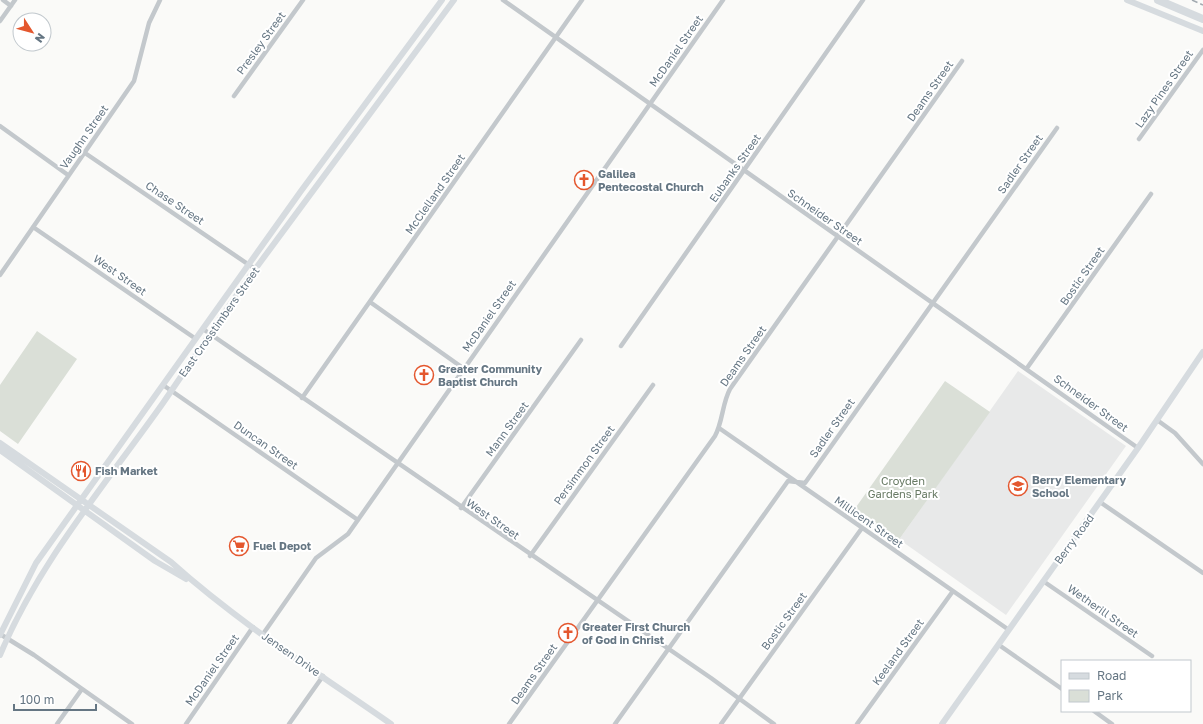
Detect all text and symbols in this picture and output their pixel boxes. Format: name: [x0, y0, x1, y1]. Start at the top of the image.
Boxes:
street label: Presley Street: [233, 9, 288, 77]
north arrow: [12, 12, 52, 52]
street label: McDaniel Street: [646, 12, 705, 89]
text: N: [33, 31, 48, 45]
street label: Lazy Pines Street: [1132, 47, 1195, 130]
street label: Deams Street: [904, 58, 955, 124]
street label: Vaughn Street: [57, 102, 110, 171]
street label: Eubanks Street: [706, 131, 763, 204]
street label: Sadler Street: [994, 132, 1045, 196]
street label: McClelland Street: [402, 151, 467, 236]
place label: Galilea Pentecostal Church: [598, 167, 704, 193]
church icon: Galilea Pentecostal Church: [573, 169, 595, 191]
street label: Chase Street: [143, 178, 207, 227]
street label: Schneider Street: [785, 186, 865, 247]
street label: Bostic Street: [1057, 244, 1107, 307]
street label: West Street: [91, 251, 149, 298]
street label: East Crosstimbers Street: [176, 264, 262, 379]
street label: McDaniel Street: [459, 277, 518, 354]
street label: Deams Street: [717, 323, 768, 389]
place label: Greater Community Baptist Church: [438, 362, 542, 388]
church icon: Greater Community Baptist Church: [413, 364, 435, 386]
street label: Schneider Street: [1052, 371, 1131, 434]
street label: Sadler Street: [806, 396, 857, 460]
street label: Mann Street: [482, 399, 531, 459]
street label: Duncan Street: [232, 418, 301, 472]
street label: Persimmon Street: [551, 423, 617, 507]
restaurant icon: Fish Market: [70, 460, 92, 482]
place label: Fish Market: [95, 464, 158, 477]
place label: Berry Elementary School: [1032, 473, 1127, 499]
park label: Croyden Gardens Park: [868, 474, 938, 500]
school or university icon: Berry Elementary School: [1007, 475, 1029, 497]
street label: Millicent Street: [832, 493, 906, 550]
street label: West Street: [464, 495, 522, 542]
street label: Berry Road: [1051, 511, 1096, 566]
supermarket icon: Fuel Depot: [228, 535, 250, 557]
place label: Fuel Depot: [253, 539, 312, 552]
street label: Wetherill Street: [1065, 581, 1141, 640]
street label: Bostic Street: [758, 589, 809, 652]
street label: Keeland Street: [869, 616, 926, 687]
place label: Greater First Church of God in Christ: [582, 620, 691, 646]
church icon: Greater First Church of God in Christ: [557, 622, 579, 644]
street label: Jensen Drive: [260, 629, 323, 678]
street label: McDaniel Street: [182, 631, 241, 708]
street label: Deams Street: [508, 641, 559, 707]
legend: [1061, 660, 1191, 712]
text: Road: [1097, 668, 1126, 683]
scale bar: [14, 686, 96, 712]
text: Park: [1097, 688, 1123, 703]
text: 100 m: [20, 692, 54, 707]

